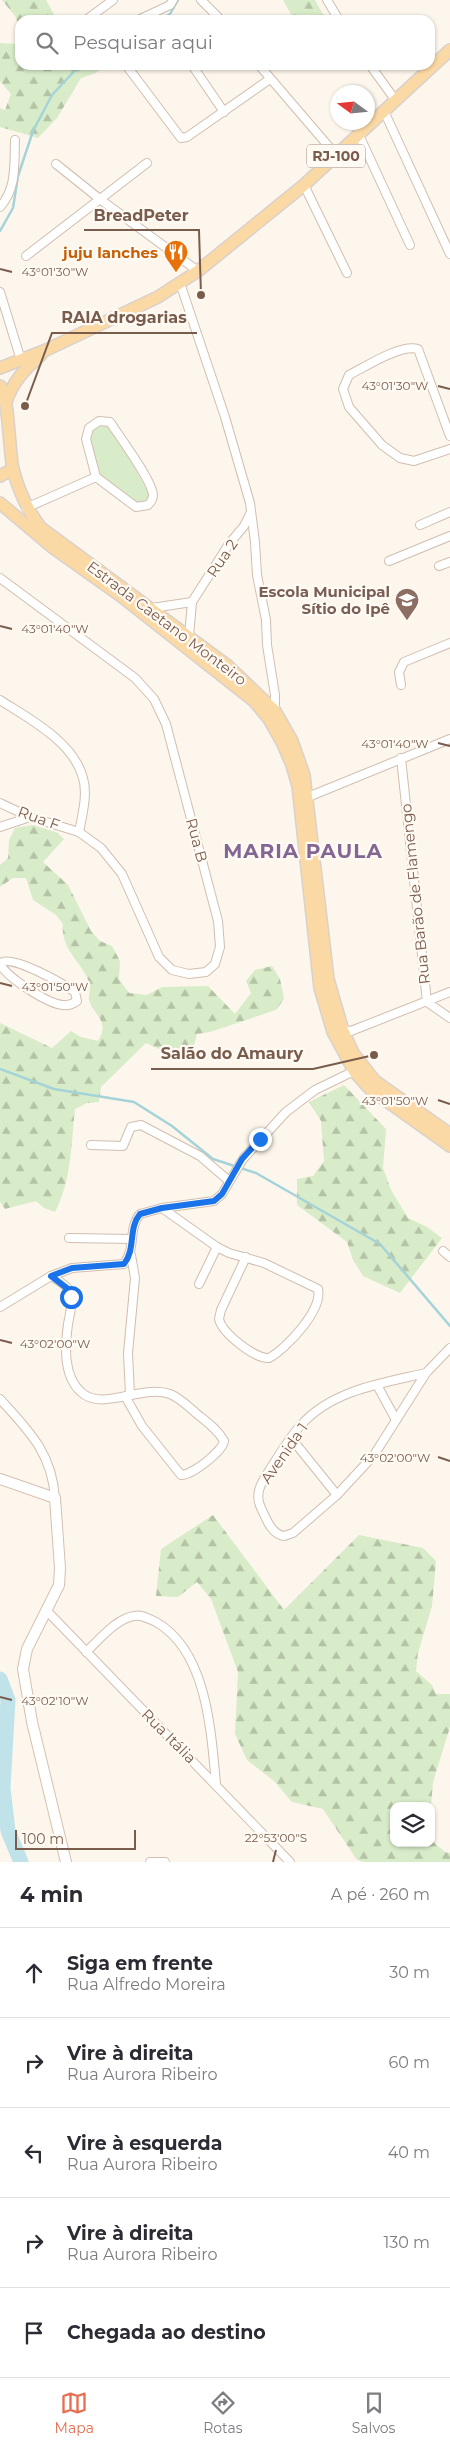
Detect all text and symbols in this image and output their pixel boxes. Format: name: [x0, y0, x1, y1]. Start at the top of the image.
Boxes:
search box: [15, 15, 435, 70]
icon: search: [33, 29, 61, 57]
text: Pesquisar aqui: [73, 31, 213, 54]
north arrow: [330, 85, 375, 130]
road number: RJ-100: [307, 144, 365, 168]
callout: BreadPeter: [84, 199, 199, 230]
text: BreadPeter: [93, 206, 189, 225]
restaurant icon: juju lanches: [163, 239, 189, 273]
place label: juju lanches: [61, 243, 158, 262]
text: 43°01'30"W: [22, 264, 88, 279]
callout: RAIA drogarias: [52, 302, 197, 333]
text: RAIA drogarias: [61, 308, 187, 327]
text: 43°01'30"W: [362, 378, 428, 393]
street label: Rua 2: [202, 535, 242, 581]
street label: Estrada Caetano Monteiro: [83, 557, 251, 689]
place label: Escola Municipal Sítio do Ipê: [259, 582, 390, 618]
school or university icon: Escola Municipal Sítio do Ipê: [394, 587, 420, 621]
text: 43°01'40"W: [21, 621, 89, 636]
text: 43°01'40"W: [361, 736, 429, 751]
street label: Rua F: [15, 802, 63, 834]
street label: Rua Barão de Flamengo: [396, 803, 434, 985]
street label: Rua B: [182, 816, 212, 864]
district label: MARIA PAULA: [223, 839, 383, 863]
text: 43°01'50"W: [22, 979, 88, 994]
callout: Salão do Amaury: [151, 1038, 313, 1069]
text: Salão do Amaury: [161, 1044, 304, 1063]
text: 43°01'50"W: [362, 1093, 428, 1108]
route end: [249, 1128, 272, 1151]
route start: [60, 1286, 83, 1309]
text: 43°02'00"W: [20, 1336, 90, 1351]
street label: Avenida 1: [256, 1419, 312, 1487]
text: 43°02'00"W: [360, 1450, 430, 1465]
text: 43°02'10"W: [21, 1693, 89, 1708]
street label: Rua Itália: [138, 1705, 200, 1767]
map controls: [390, 1802, 435, 1847]
button: layers: [390, 1802, 435, 1847]
scale bar: [15, 1827, 136, 1850]
text: 100 m: [22, 1830, 64, 1848]
text: 22°53'00"S: [245, 1830, 307, 1845]
text: 4 min: [20, 1882, 83, 1907]
text: A pé · 260 m: [331, 1885, 430, 1904]
text: Siga em frente: [67, 1952, 213, 1975]
icon: ahead: [20, 1959, 48, 1987]
text: 30 m: [389, 1963, 430, 1982]
text: Rua Alfredo Moreira: [67, 1975, 226, 1994]
text: Vire à direita: [67, 2042, 194, 2065]
icon: right: [20, 2049, 48, 2077]
text: 60 m: [388, 2053, 430, 2072]
text: Rua Aurora Ribeiro: [67, 2065, 218, 2084]
text: Vire à esquerda: [67, 2132, 222, 2155]
icon: left: [20, 2139, 48, 2167]
text: 40 m: [388, 2143, 430, 2162]
text: Rua Aurora Ribeiro: [67, 2155, 218, 2174]
text: Vire à direita: [67, 2222, 194, 2245]
icon: right: [20, 2229, 48, 2257]
text: 130 m: [383, 2233, 430, 2252]
text: Rua Aurora Ribeiro: [67, 2245, 218, 2264]
icon: arrive: [20, 2319, 48, 2347]
text: Chegada ao destino: [67, 2321, 266, 2344]
tab: Mapa: [55, 2389, 94, 2437]
tab: Rotas: [203, 2389, 243, 2437]
tab: Salvos: [352, 2389, 395, 2437]

